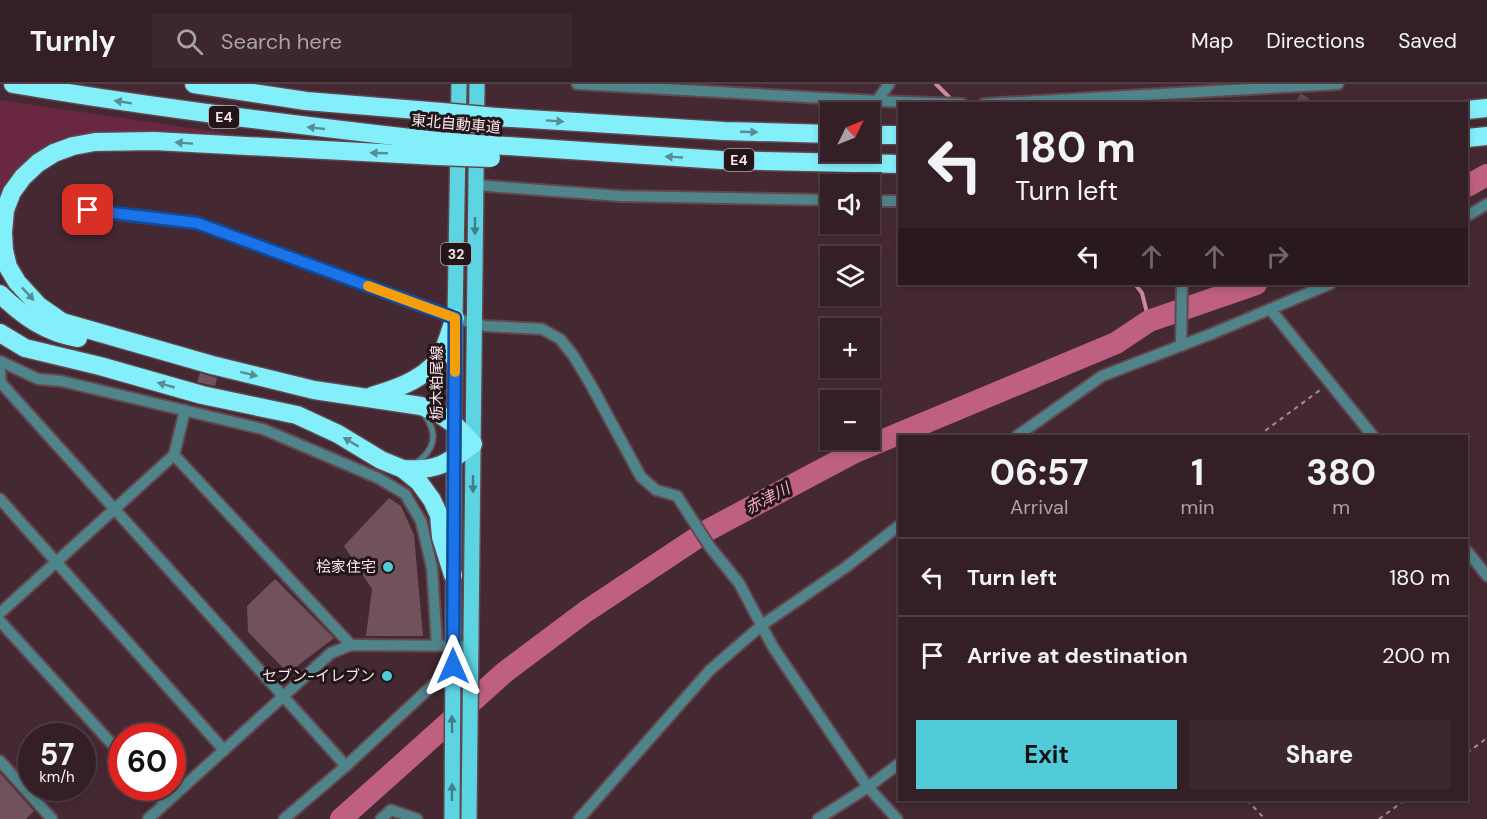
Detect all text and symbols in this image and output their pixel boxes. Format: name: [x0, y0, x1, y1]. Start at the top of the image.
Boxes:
search box: [152, 14, 572, 68]
text: Turnly: [30, 23, 116, 60]
icon: search: [173, 25, 206, 58]
text: Search here: [221, 27, 342, 56]
text: Map: [1191, 27, 1233, 55]
text: Directions: [1266, 27, 1365, 55]
text: Saved: [1398, 27, 1457, 55]
one-way arrow: [113, 98, 132, 107]
north arrow: [820, 102, 880, 162]
map controls: [820, 102, 880, 450]
road number: E4: [209, 106, 239, 128]
street label: 東北自動車道: [410, 110, 502, 138]
one-way arrow: [545, 116, 564, 126]
text: 180 m: [1015, 120, 1136, 175]
one-way arrow: [307, 123, 326, 133]
icon: left: [916, 126, 994, 204]
one-way arrow: [740, 127, 759, 137]
one-way arrow: [175, 138, 194, 147]
one-way arrow: [369, 148, 388, 157]
road number: E4: [724, 149, 754, 171]
one-way arrow: [664, 153, 683, 162]
text: Turn left: [1015, 173, 1118, 208]
button: sound: [820, 174, 880, 234]
pin: [62, 184, 113, 235]
icon: arrive: [71, 193, 104, 226]
one-way arrow: [470, 217, 480, 236]
icon: left: [1072, 240, 1105, 273]
icon: ahead: [1135, 240, 1168, 273]
icon: ahead: [1198, 240, 1231, 273]
icon: right: [1261, 240, 1294, 273]
road number: 32: [441, 243, 471, 265]
button: layers: [820, 246, 880, 306]
one-way arrow: [21, 286, 34, 301]
button: +: [820, 318, 880, 378]
street label: 栃木粕尾線: [427, 345, 447, 421]
one-way arrow: [239, 370, 258, 380]
one-way arrow: [157, 379, 176, 389]
button: −: [820, 390, 880, 450]
one-way arrow: [343, 437, 359, 448]
text: 06:57: [990, 449, 1089, 496]
text: 1: [1191, 449, 1204, 496]
text: 380: [1306, 449, 1376, 496]
one-way arrow: [468, 475, 478, 494]
water label: 赤津川: [741, 477, 795, 519]
text: Arrival: [1010, 494, 1068, 520]
text: min: [1180, 494, 1215, 520]
text: m: [1332, 494, 1350, 520]
place label: 桧家住宅: [316, 557, 376, 577]
marker: 桧家住宅: [381, 560, 395, 574]
icon: left: [916, 561, 949, 594]
text: Turn left: [967, 563, 1057, 592]
text: 180 m: [1389, 563, 1450, 592]
position arrow: [421, 634, 485, 698]
icon: arrive: [916, 639, 949, 672]
text: Arrive at destination: [967, 641, 1188, 670]
text: 200 m: [1382, 641, 1450, 670]
place label: セブン-イレブン: [262, 666, 375, 686]
marker: セブン-イレブン: [380, 669, 394, 683]
one-way arrow: [447, 715, 457, 734]
button: Exit: [916, 720, 1177, 789]
button: Share: [1189, 720, 1450, 789]
speed limit sign: 60: [108, 723, 186, 801]
text: 57: [40, 735, 74, 774]
text: km/h: [39, 767, 75, 787]
one-way arrow: [448, 783, 457, 802]

